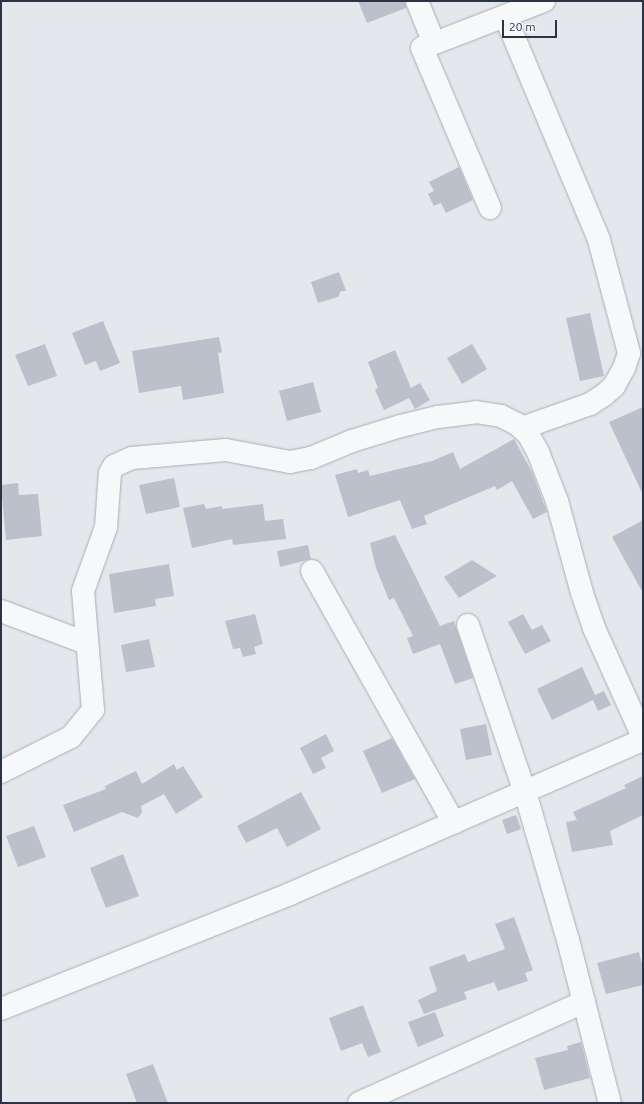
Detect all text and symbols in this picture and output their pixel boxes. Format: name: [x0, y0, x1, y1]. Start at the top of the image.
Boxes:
scale bar: [504, 12, 559, 38]
text: 20 m: [509, 20, 536, 33]

